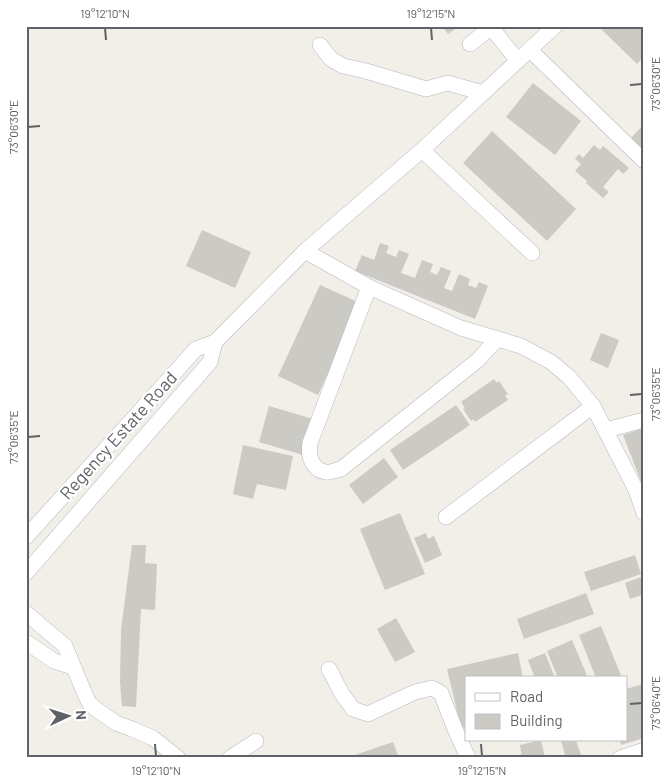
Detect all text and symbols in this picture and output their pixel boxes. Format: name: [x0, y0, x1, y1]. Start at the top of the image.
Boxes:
text: 19°12'10"N: [80, 6, 130, 20]
text: 19°12'15"N: [407, 6, 455, 20]
text: 73°06'30"E: [648, 57, 662, 111]
text: 73°06'30"E: [6, 100, 20, 154]
street label: Regency Estate Road: [55, 366, 181, 504]
text: 73°06'35"E: [648, 367, 662, 421]
text: 73°06'35"E: [6, 410, 20, 464]
legend: [465, 676, 628, 742]
text: 73°06'40"E: [648, 676, 662, 730]
text: Road: [510, 687, 543, 705]
north arrow: [42, 692, 92, 742]
text: N: [73, 710, 90, 720]
text: Building: [510, 711, 563, 729]
text: 19°12'10"N: [131, 763, 181, 777]
text: 19°12'15"N: [458, 763, 506, 777]

